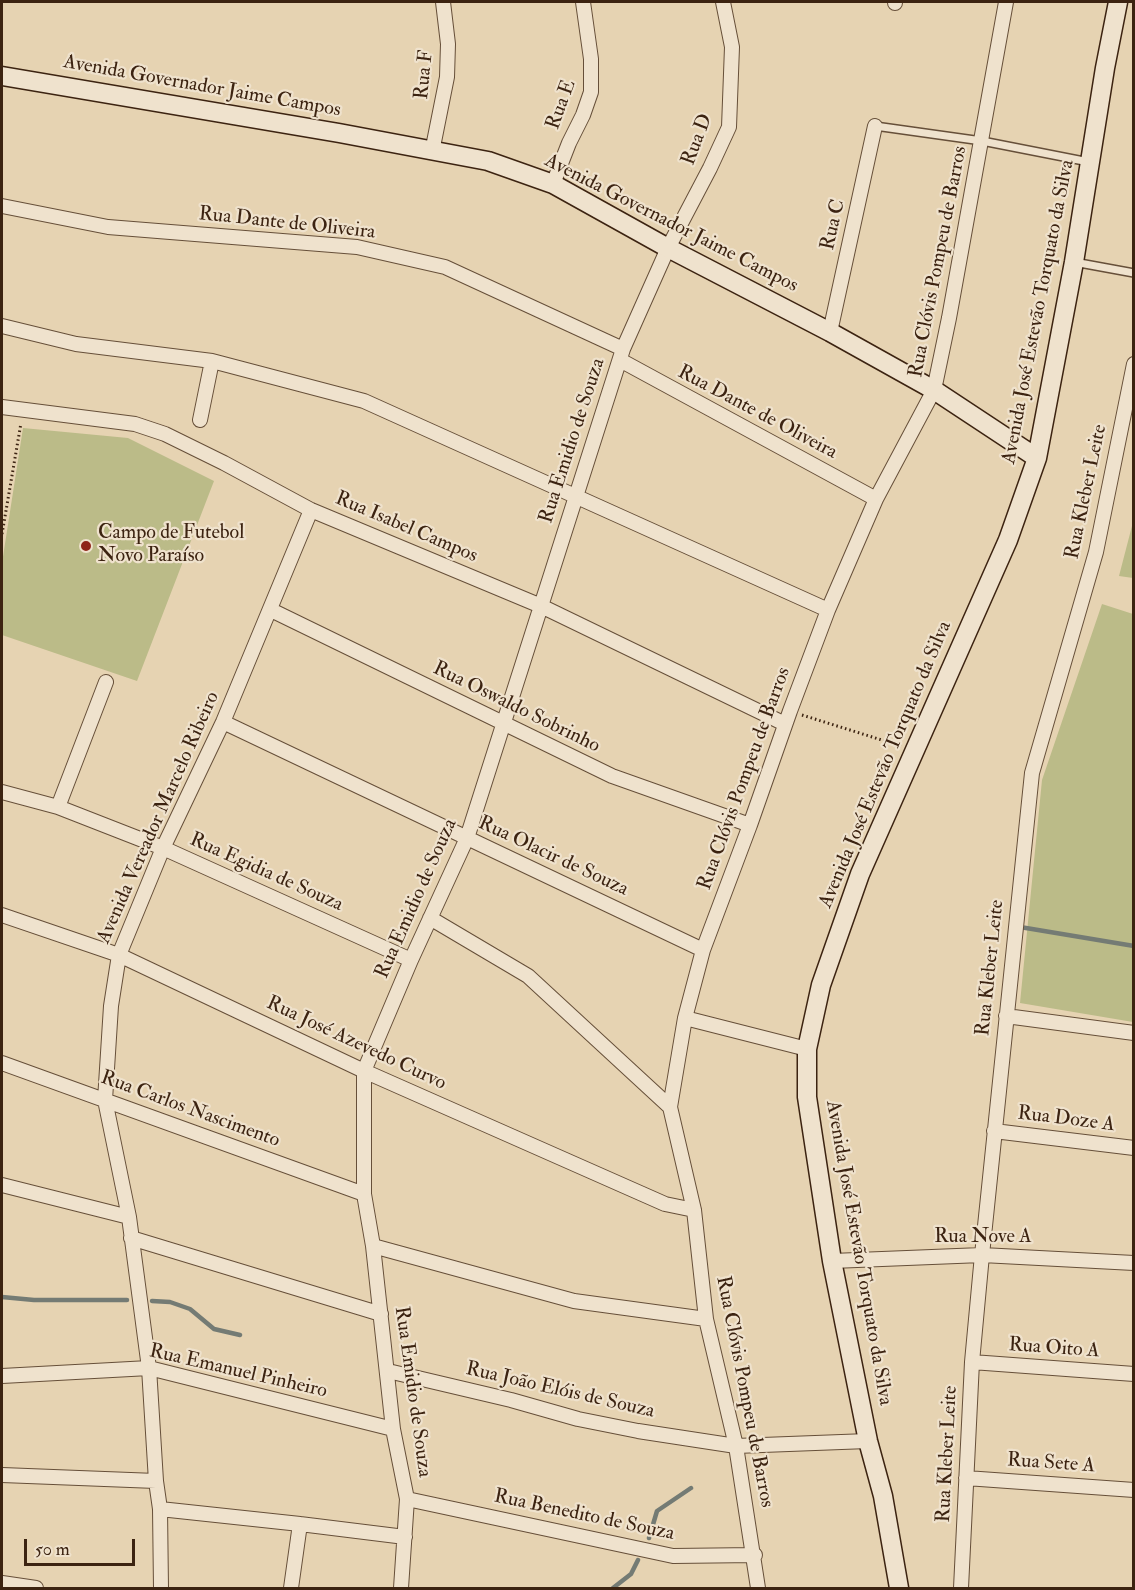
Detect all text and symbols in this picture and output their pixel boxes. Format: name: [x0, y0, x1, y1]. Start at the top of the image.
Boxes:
street label: Rua F: [410, 49, 440, 101]
street label: Avenida Governador Jaime Campos: [62, 51, 342, 123]
street label: Rua E: [542, 77, 582, 133]
street label: Rua D: [677, 111, 719, 169]
street label: Rua Clóvis Pompeu de Barros: [905, 144, 973, 380]
street label: Avenida Governador Jaime Campos: [540, 150, 802, 298]
street label: Avenida José Estevão Torquato da Silva: [998, 158, 1080, 466]
street label: Rua C: [817, 197, 851, 253]
street label: Rua Dante de Oliveira: [198, 203, 376, 245]
street label: Rua Emidio de Souza: [535, 355, 611, 527]
street label: Rua Dante de Oliveira: [673, 361, 841, 465]
street label: Rua Kleber Leite: [1061, 423, 1113, 561]
street label: Rua Isabel Campos: [331, 487, 481, 569]
place label: Campo de Futebol Novo Paraíso: [98, 522, 244, 569]
marker: Campo de Futebol Novo Paraíso: [79, 539, 93, 553]
street label: Avenida José Estevão Torquato da Silva: [815, 618, 957, 912]
street label: Rua Oswaldo Sobrinho: [429, 657, 603, 759]
street label: Rua Clóvis Pompeu de Barros: [693, 664, 797, 894]
street label: Avenida Vereador Marcelo Ribeiro: [93, 688, 225, 948]
street label: Rua Olacir de Souza: [474, 812, 632, 902]
street label: Rua Emidio de Souza: [371, 815, 463, 983]
street label: Rua Egidia de Souza: [186, 828, 346, 918]
street label: Rua Kleber Leite: [972, 899, 1010, 1037]
street label: Rua José Azevedo Curvo: [262, 992, 450, 1096]
street label: Rua Carlos Nascimento: [97, 1066, 283, 1154]
street label: Avenida José Estevão Torquato da Silva: [819, 1099, 897, 1407]
street label: Rua Doze A: [1016, 1102, 1116, 1138]
street label: Rua Nove A: [934, 1226, 1032, 1250]
street label: Rua Clóvis Pompeu de Barros: [710, 1274, 778, 1510]
street label: Rua Emidio de Souza: [388, 1305, 436, 1479]
street label: Rua Oito A: [1008, 1334, 1100, 1364]
street label: Rua Emanuel Pinheiro: [147, 1340, 329, 1404]
street label: Rua João Elóis de Souza: [463, 1358, 657, 1424]
street label: Rua Kleber Leite: [932, 1385, 964, 1523]
street label: Rua Sete A: [1006, 1449, 1096, 1479]
street label: Rua Benedito de Souza: [492, 1485, 676, 1547]
scale bar: [27, 1527, 138, 1565]
text: 50 m: [35, 1538, 70, 1561]

